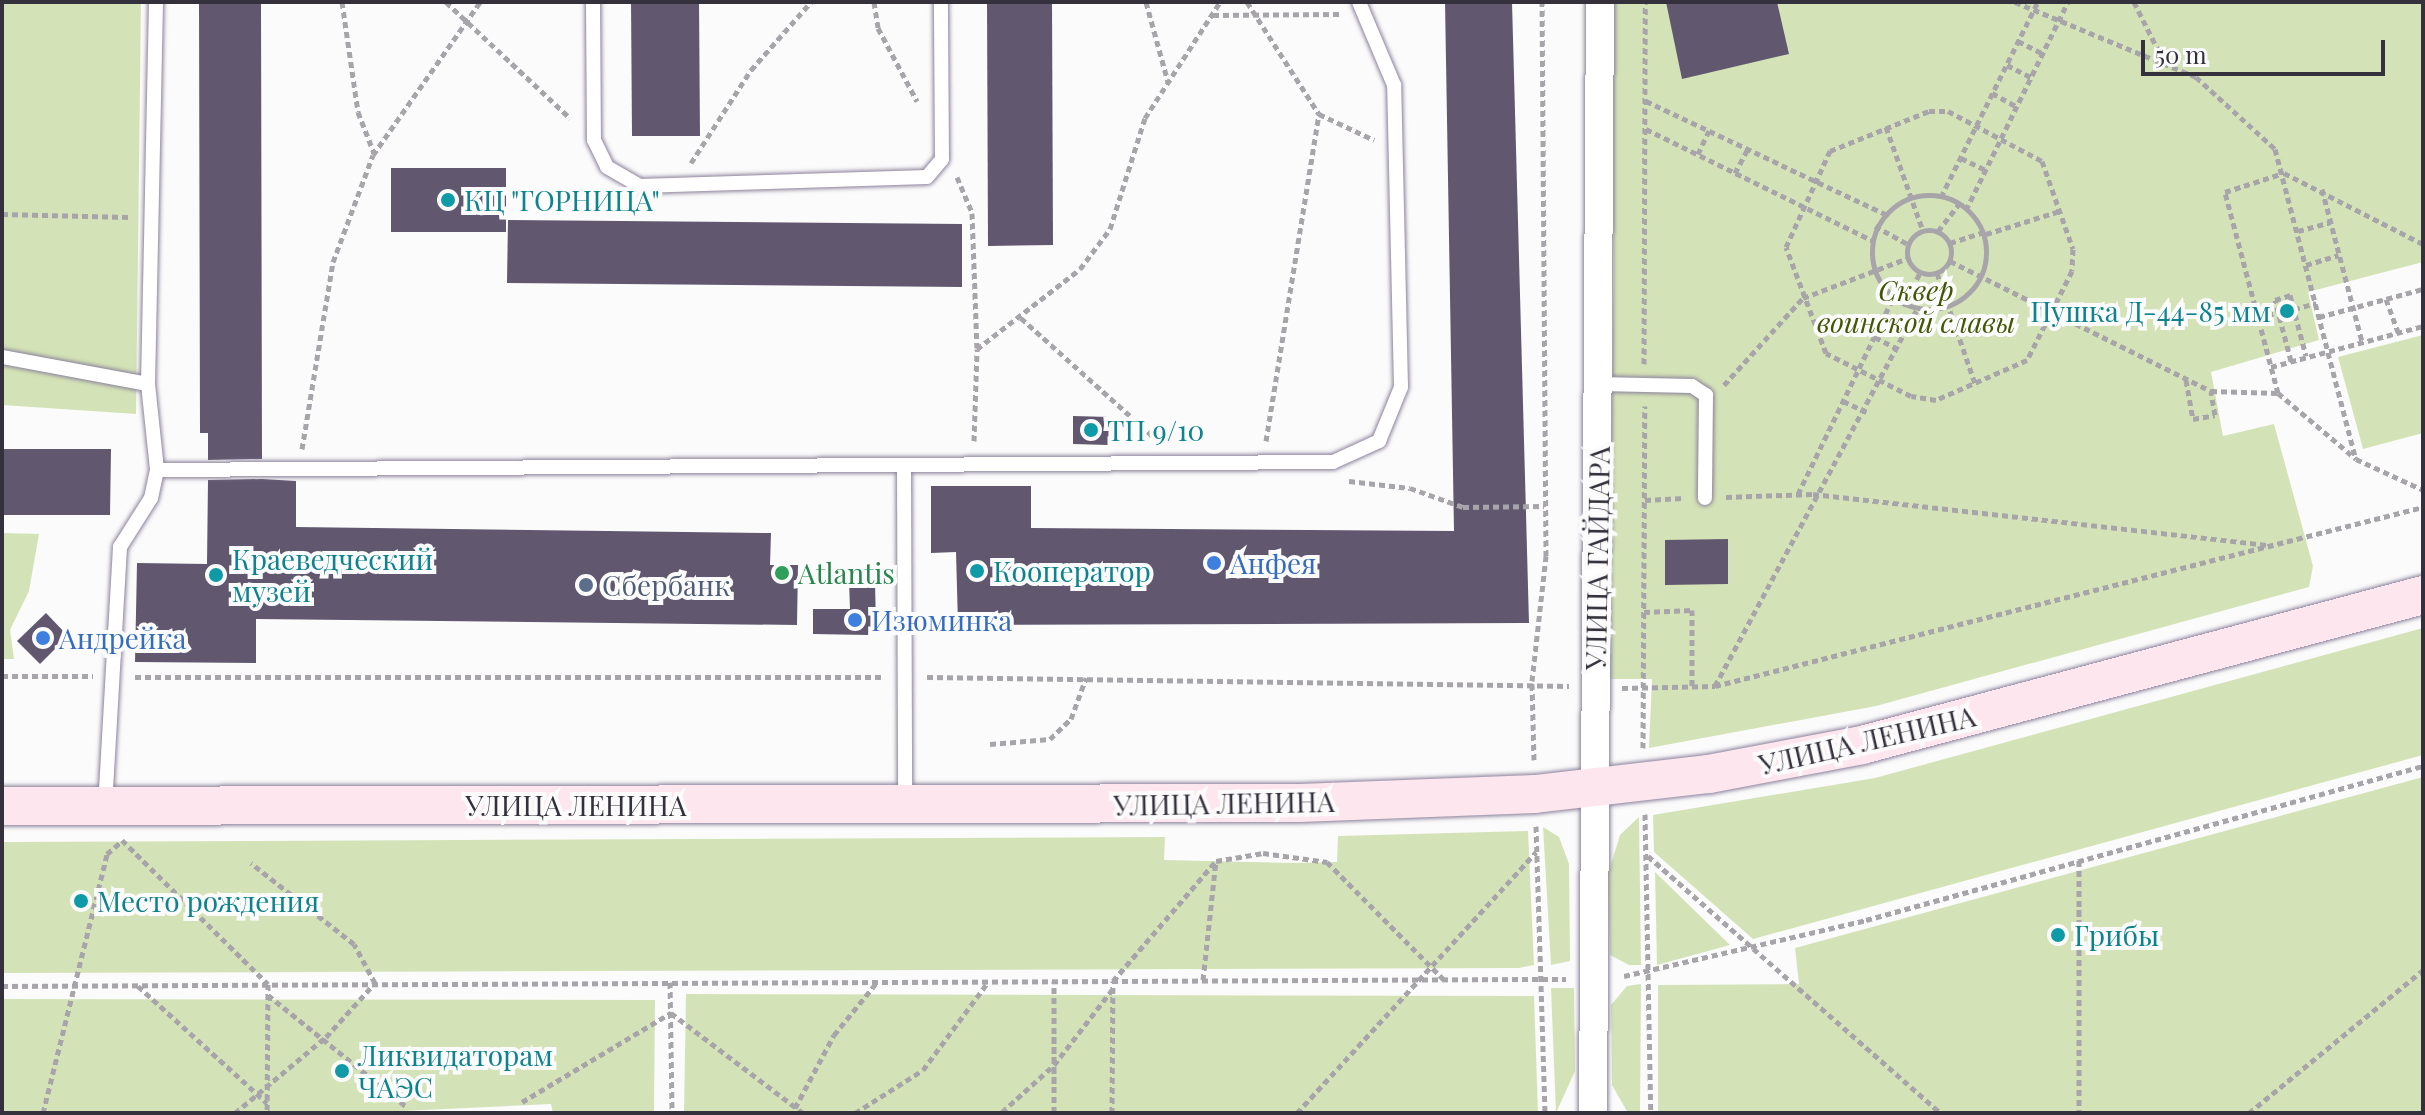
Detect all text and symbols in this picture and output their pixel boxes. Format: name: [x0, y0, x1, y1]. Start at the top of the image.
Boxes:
scale bar: [2145, 24, 2389, 74]
text: 50 m: [2155, 38, 2207, 70]
place label: КЦ "ГОРНИЦА": [464, 183, 660, 217]
marker: КЦ "ГОРНИЦА": [439, 191, 457, 209]
park label: Сквер воинской славы: [1817, 273, 2015, 339]
place label: Пушка Д-44-85 мм: [2030, 294, 2271, 328]
marker: Пушка Д-44-85 мм: [2278, 302, 2296, 320]
place label: ТП 9/10: [1107, 413, 1204, 447]
marker: ТП 9/10: [1082, 421, 1100, 439]
street label: УЛИЦА ГАЙДАРА: [1578, 446, 1616, 670]
place label: Краеведческий музей: [232, 542, 433, 608]
place label: Анфея: [1230, 546, 1316, 580]
place label: Кооператор: [993, 554, 1151, 588]
marker: Анфея: [1205, 554, 1223, 572]
place label: Atlantis: [798, 556, 895, 590]
marker: Кооператор: [968, 562, 986, 580]
marker: Atlantis: [773, 564, 791, 582]
marker: Краеведческий музей: [207, 566, 225, 584]
place label: Сбербанк: [602, 568, 730, 602]
marker: Сбербанк: [577, 576, 595, 594]
place label: Изюминка: [871, 603, 1012, 637]
marker: Изюминка: [846, 611, 864, 629]
place label: Андрейка: [59, 621, 186, 655]
marker: Андрейка: [34, 629, 52, 647]
street label: УЛИЦА ЛЕНИНА: [1755, 699, 1979, 781]
street label: УЛИЦА ЛЕНИНА: [1113, 784, 1335, 822]
street label: УЛИЦА ЛЕНИНА: [465, 788, 687, 822]
place label: Место рождения: [97, 884, 319, 918]
marker: Место рождения: [72, 892, 90, 910]
place label: Грибы: [2074, 918, 2159, 952]
marker: Грибы: [2049, 926, 2067, 944]
place label: Ликвидаторам ЧАЭС: [358, 1038, 553, 1104]
marker: Ликвидаторам ЧАЭС: [333, 1062, 351, 1080]

